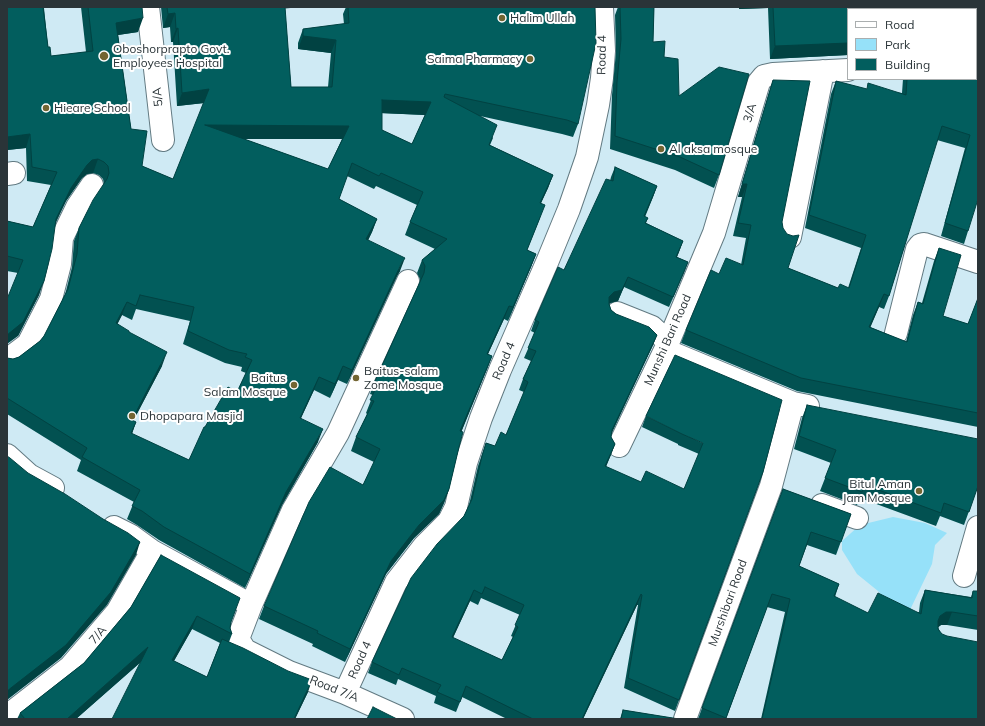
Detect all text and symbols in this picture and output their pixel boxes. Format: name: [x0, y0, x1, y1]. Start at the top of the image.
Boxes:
legend: [847, 8, 977, 80]
place label: Halim Ullah: [510, 11, 574, 25]
marker: Halim Ullah: [497, 13, 507, 23]
text: Road: [885, 17, 914, 32]
street label: Road 4: [594, 35, 610, 75]
text: Park: [885, 37, 910, 52]
place label: Oboshorprapto Govt. Employees Hospital: [113, 42, 230, 70]
marker: Oboshorprapto Govt. Employees Hospital: [98, 50, 110, 62]
place label: Saima Pharmacy: [427, 52, 522, 66]
marker: Saima Pharmacy: [525, 54, 535, 64]
text: Building: [885, 57, 930, 72]
street label: 5/A: [150, 87, 166, 107]
place label: Hieare School: [54, 101, 131, 115]
street label: 3/A: [740, 102, 760, 124]
marker: Hieare School: [41, 103, 51, 113]
place label: Al aksa mosque: [669, 142, 757, 156]
marker: Al aksa mosque: [656, 144, 666, 154]
street label: Munshi Bari Road: [641, 292, 695, 388]
street label: Road 4: [490, 340, 518, 382]
place label: Baitus-salam Zome Mosque: [364, 364, 442, 392]
place label: Baitus Salam Mosque: [204, 371, 286, 399]
marker: Baitus-salam Zome Mosque: [351, 373, 361, 383]
marker: Baitus Salam Mosque: [289, 380, 299, 390]
place label: Dhopapara Masjid: [140, 409, 243, 423]
marker: Dhopapara Masjid: [127, 411, 137, 421]
place label: Bitul Aman Jam Mosque: [842, 477, 911, 505]
marker: Bitul Aman Jam Mosque: [914, 486, 924, 496]
street label: Murshibari Road: [706, 558, 750, 648]
street label: 7/A: [86, 623, 110, 647]
street label: Road 4: [345, 639, 375, 681]
street label: Road 7/A: [307, 673, 361, 705]

